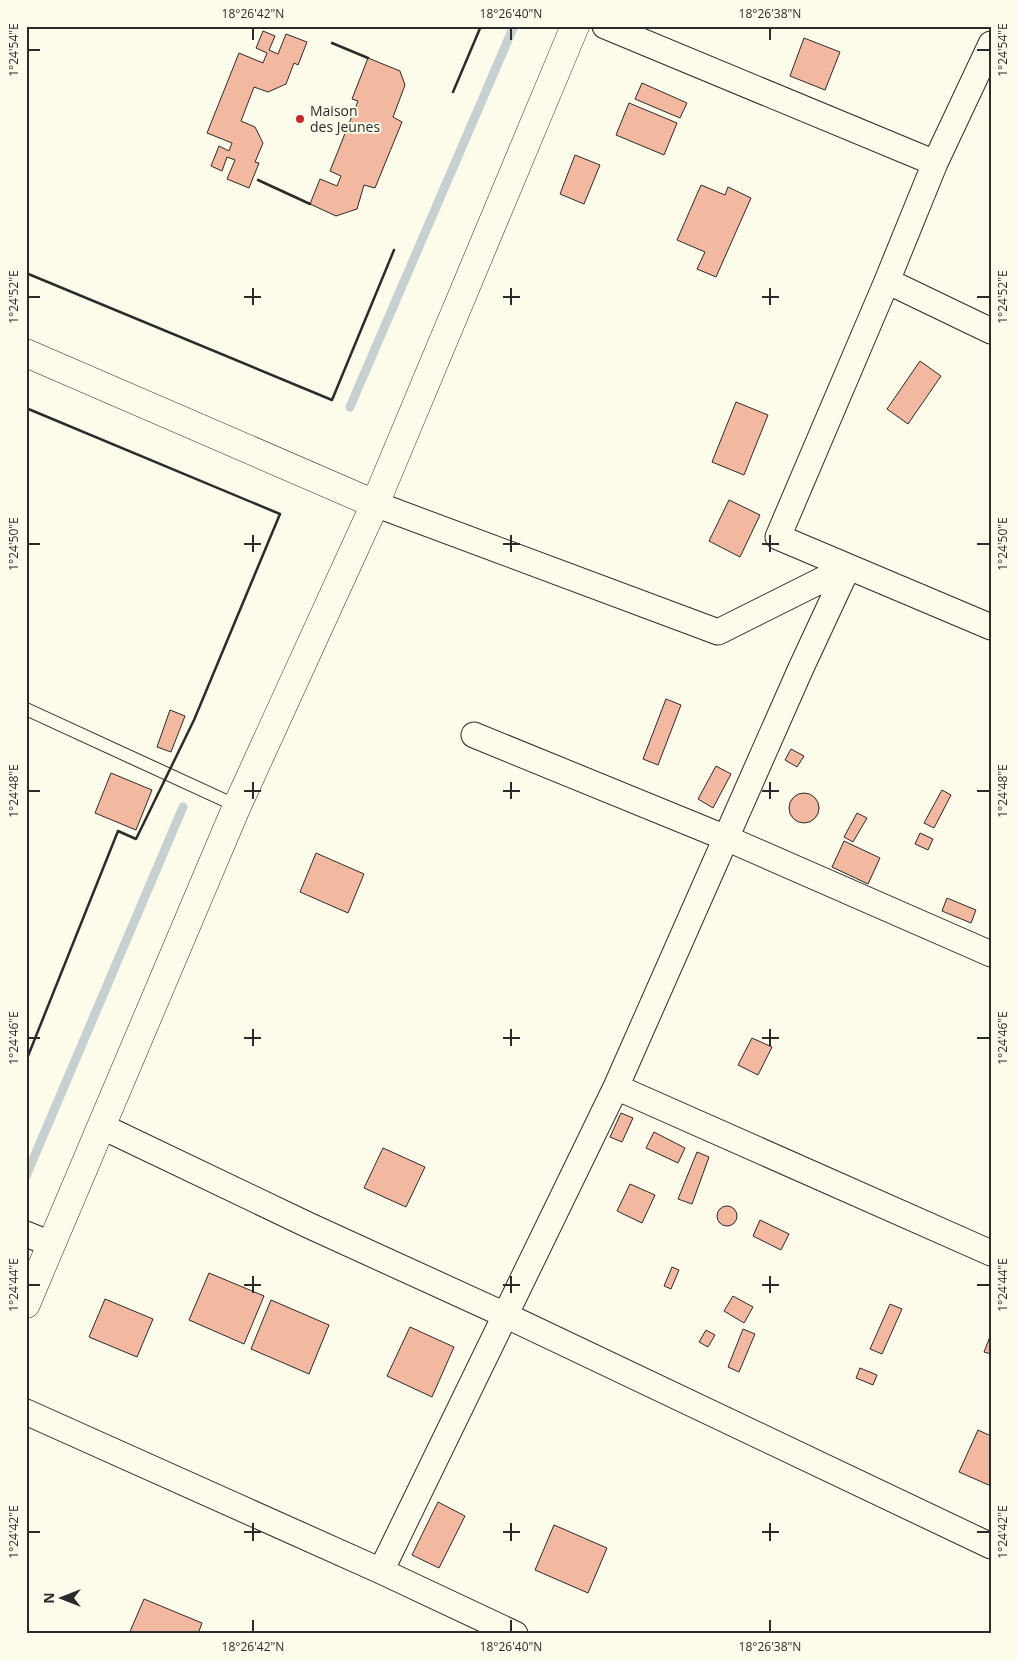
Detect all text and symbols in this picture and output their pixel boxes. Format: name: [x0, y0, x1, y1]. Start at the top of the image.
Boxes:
text: 18°26'42"N: [222, 5, 284, 22]
text: 18°26'40"N: [480, 5, 542, 22]
text: 18°26'38"N: [739, 5, 801, 22]
text: 1°24'54"E: [5, 23, 22, 77]
text: 1°24'54"E: [994, 23, 1011, 77]
place label: Maison des Jeunes: [310, 101, 380, 136]
marker: Maison des Jeunes: [294, 113, 306, 125]
text: 1°24'52"E: [5, 270, 22, 324]
text: 1°24'52"E: [994, 270, 1011, 324]
text: 1°24'50"E: [5, 517, 22, 571]
text: 1°24'50"E: [994, 517, 1011, 571]
text: 1°24'48"E: [5, 764, 22, 818]
text: 1°24'48"E: [994, 764, 1011, 818]
text: 1°24'46"E: [5, 1011, 22, 1065]
text: 1°24'46"E: [994, 1011, 1011, 1065]
text: 1°24'44"E: [5, 1258, 22, 1312]
text: 1°24'44"E: [994, 1258, 1011, 1312]
text: 1°24'42"E: [5, 1505, 22, 1559]
text: 1°24'42"E: [994, 1505, 1011, 1559]
north arrow: [38, 1572, 88, 1622]
text: N: [39, 1592, 58, 1604]
text: 18°26'42"N: [222, 1638, 284, 1655]
text: 18°26'40"N: [480, 1638, 542, 1655]
text: 18°26'38"N: [739, 1638, 801, 1655]

